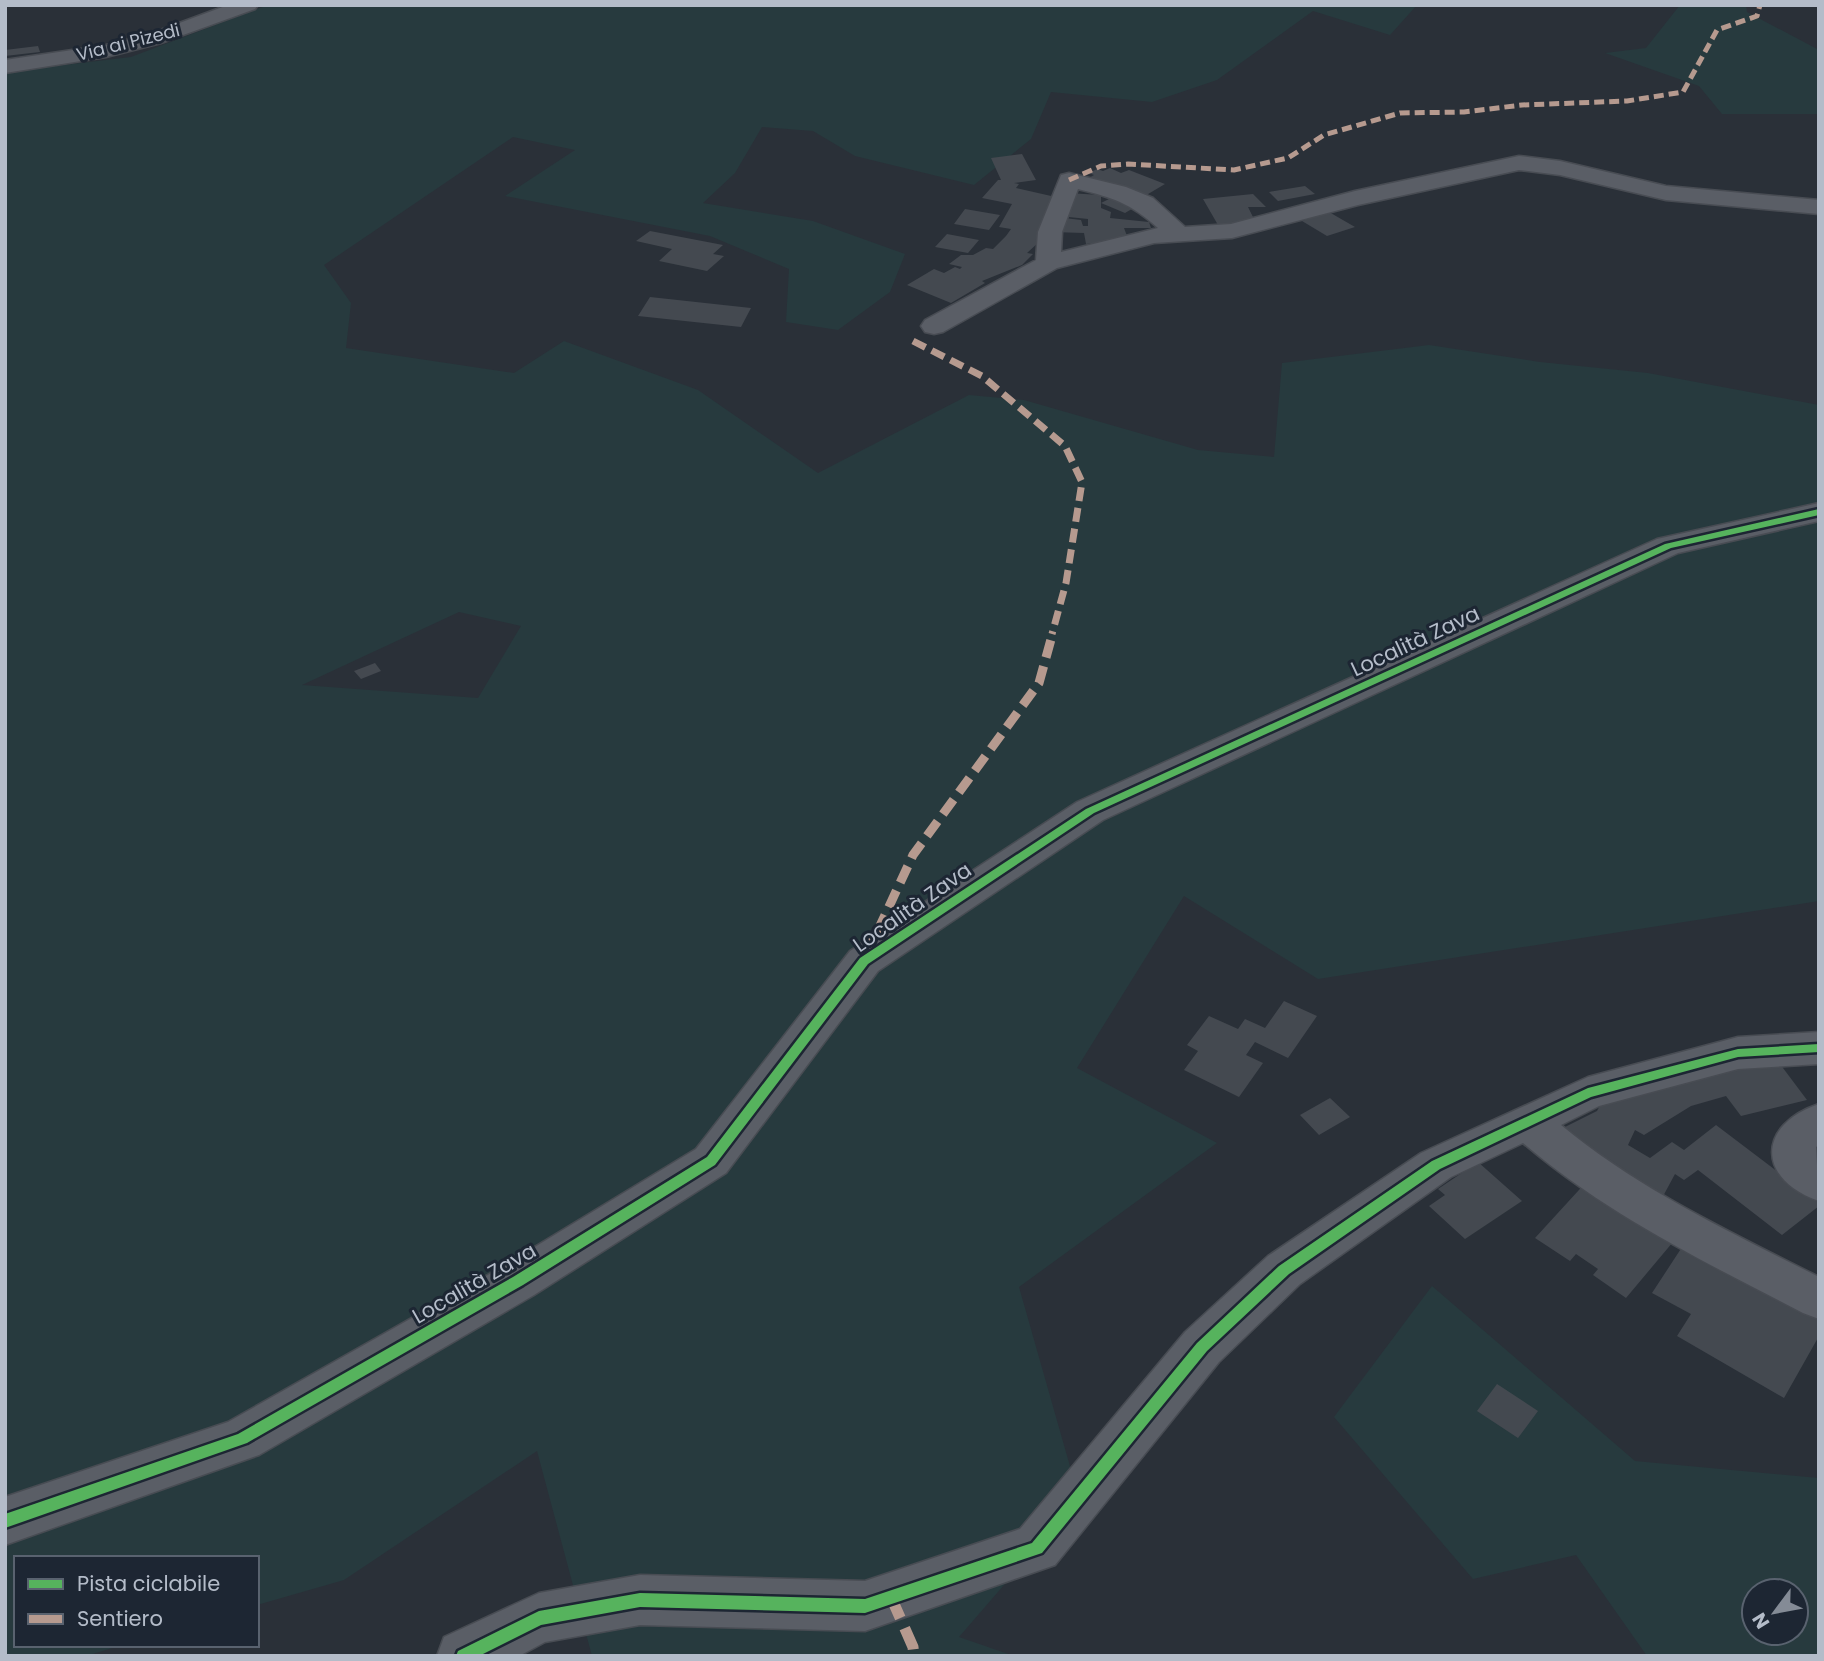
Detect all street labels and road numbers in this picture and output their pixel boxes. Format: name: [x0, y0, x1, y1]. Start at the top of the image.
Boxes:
street label: Via ai Pizedi: [74, 17, 182, 67]
street label: Località Zava: [1346, 599, 1484, 683]
street label: Località Zava: [847, 855, 977, 959]
street label: Località Zava: [407, 1236, 541, 1330]

